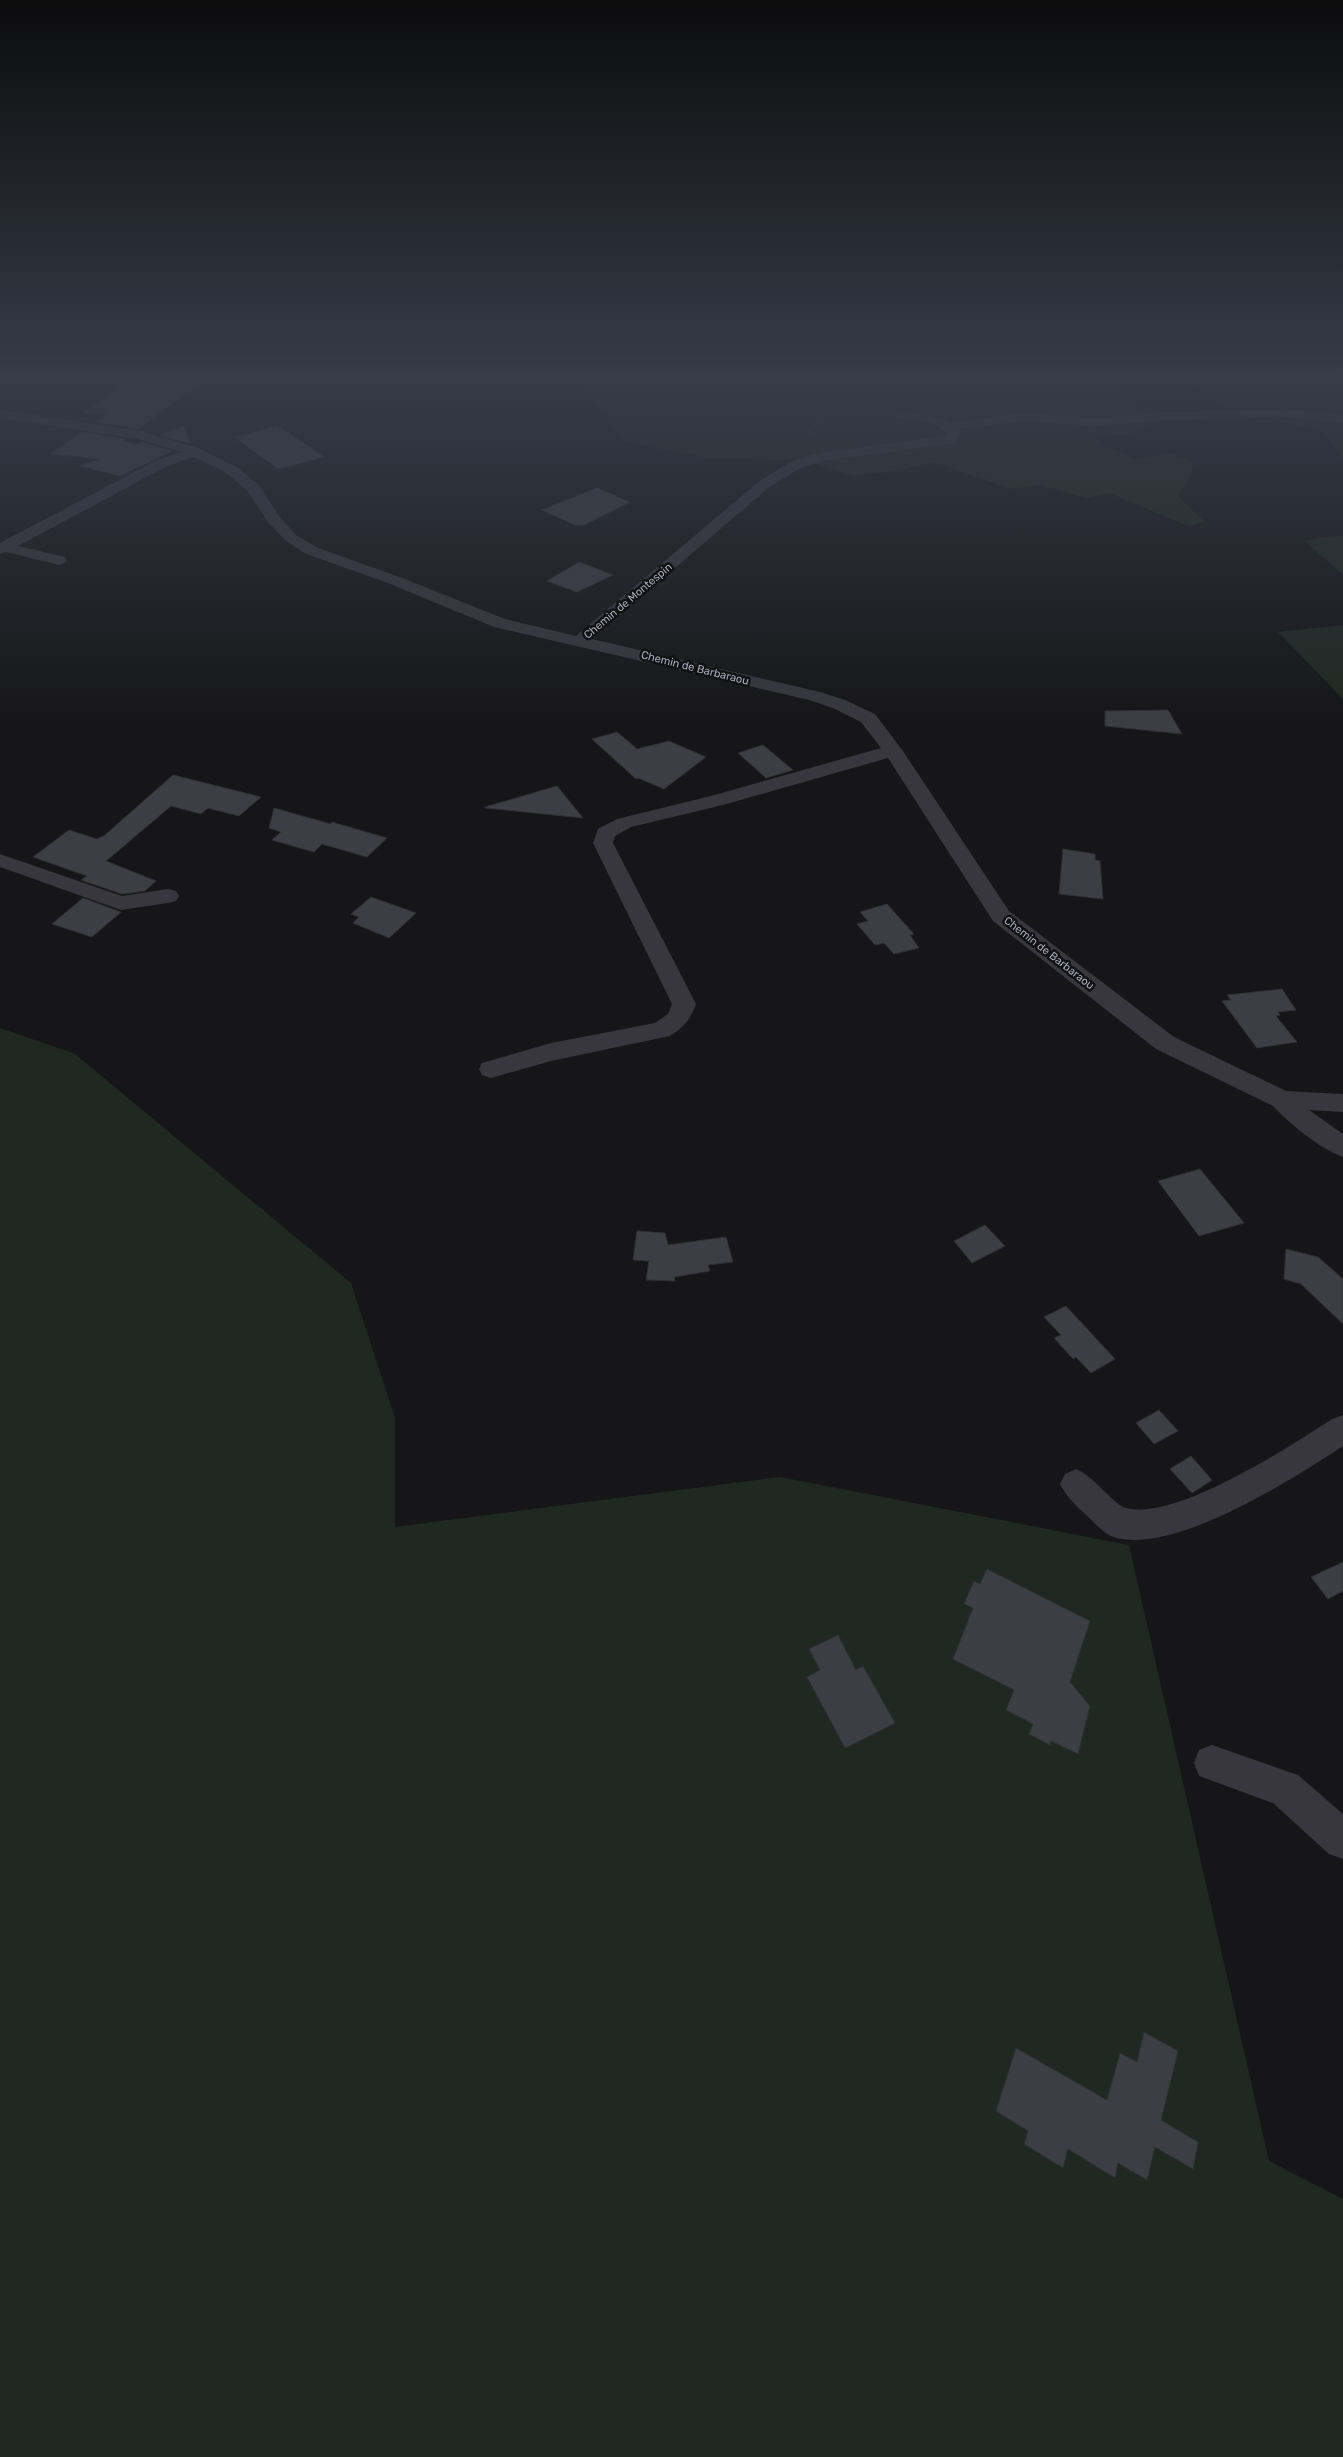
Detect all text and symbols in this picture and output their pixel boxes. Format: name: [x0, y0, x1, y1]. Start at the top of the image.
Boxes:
street label: Chemin de Montespin: [581, 560, 675, 642]
street label: Chemin de Barbaraou: [640, 648, 750, 688]
street label: Chemin de Barbaraou: [1001, 914, 1097, 992]

